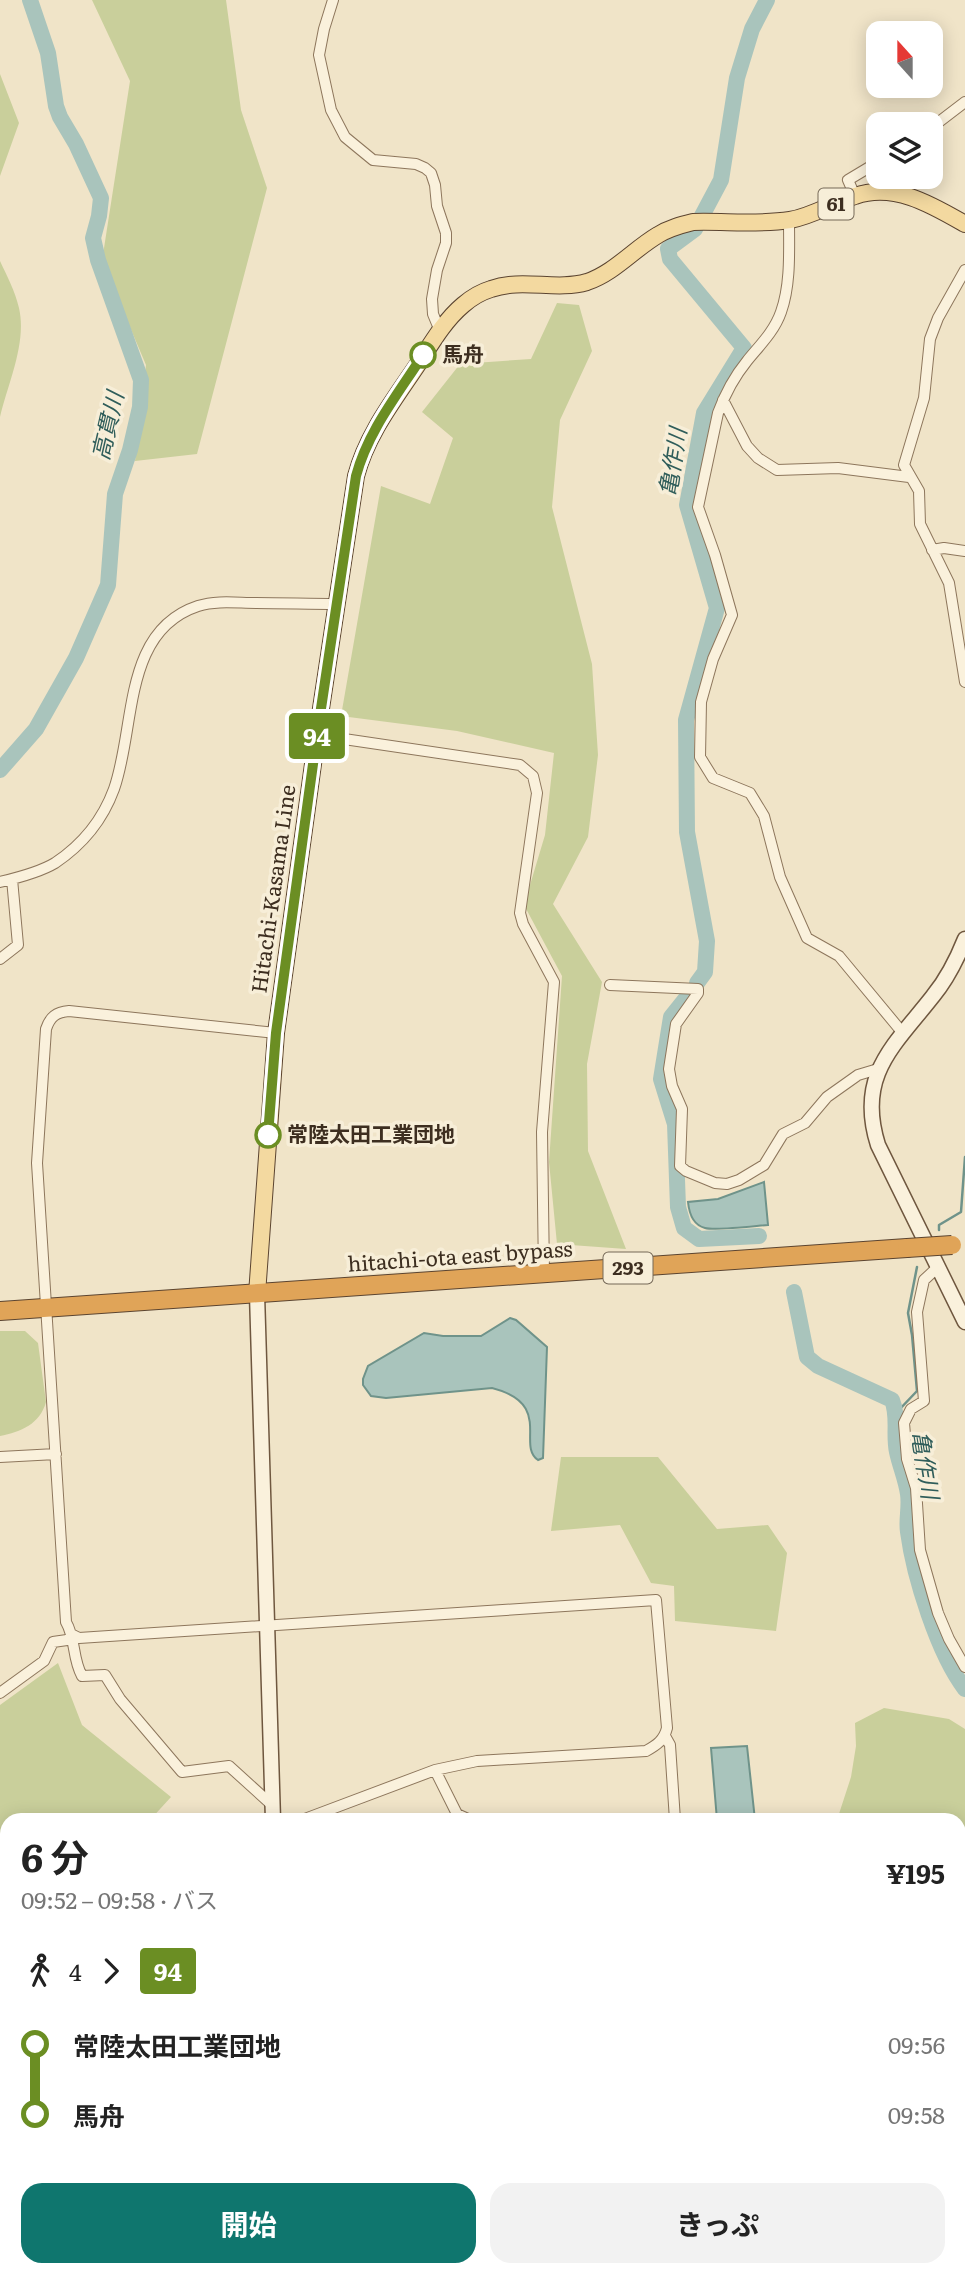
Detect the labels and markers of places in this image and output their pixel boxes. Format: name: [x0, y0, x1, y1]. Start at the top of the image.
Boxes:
place label: 馬舟: [442, 337, 484, 368]
marker: 馬舟: [410, 342, 436, 368]
place label: 常陸太田工業団地: [287, 1117, 455, 1148]
marker: 常陸太田工業団地: [255, 1122, 281, 1148]

